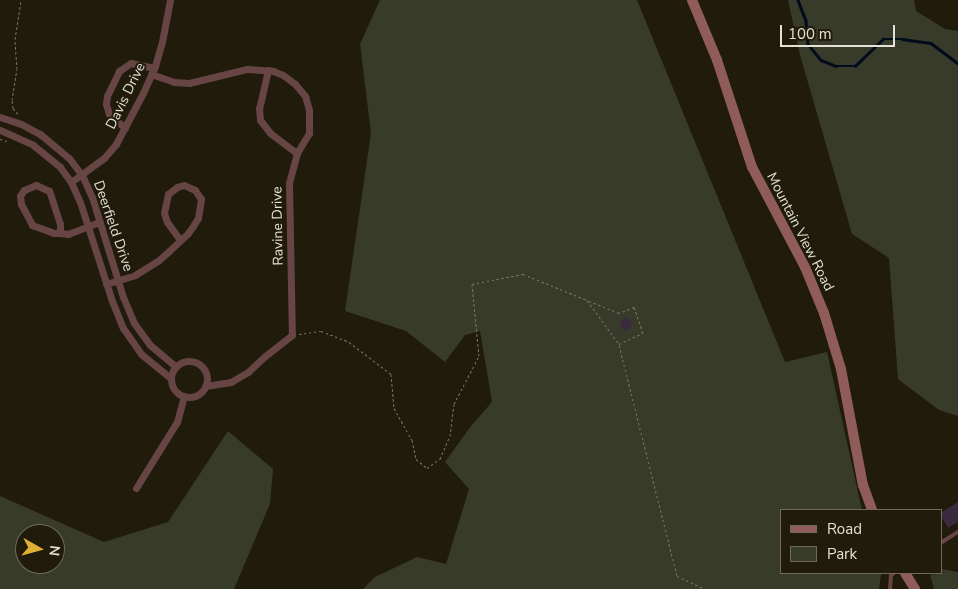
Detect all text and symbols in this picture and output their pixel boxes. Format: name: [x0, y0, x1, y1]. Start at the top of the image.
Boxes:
scale bar: [783, 15, 898, 47]
text: 100 m: [788, 24, 832, 44]
street label: Davis Drive: [103, 60, 149, 132]
street label: Mountain View Road: [763, 170, 837, 294]
street label: Deerfield Drive: [90, 178, 136, 274]
street label: Ravine Drive: [269, 186, 287, 266]
legend: [780, 509, 943, 574]
text: Road: [827, 519, 862, 539]
north arrow: [15, 524, 65, 574]
text: N: [44, 544, 64, 557]
text: Park: [827, 544, 857, 564]

